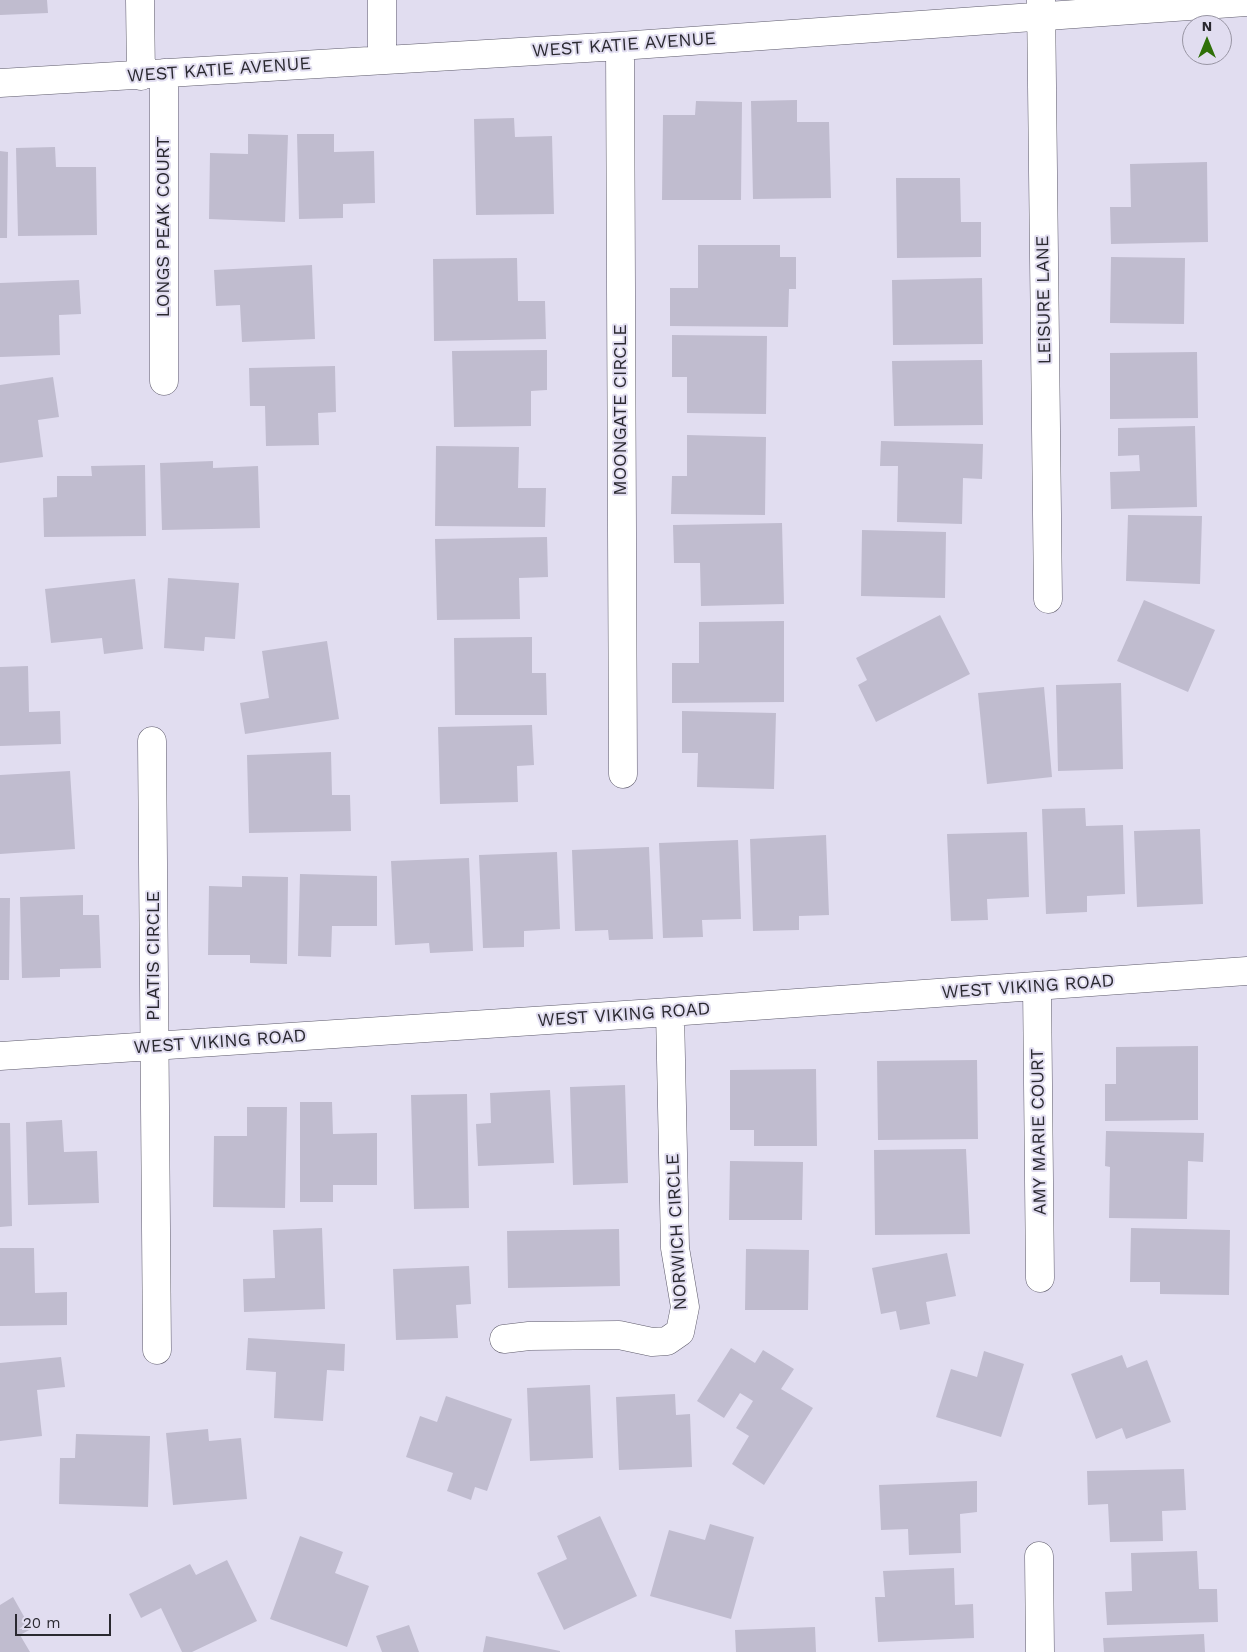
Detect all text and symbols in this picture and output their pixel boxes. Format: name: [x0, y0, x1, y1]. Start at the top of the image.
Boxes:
north arrow: [1182, 15, 1232, 65]
text: N: [1202, 18, 1212, 34]
street label: WEST KATIE AVENUE: [531, 28, 717, 62]
street label: WEST KATIE AVENUE: [126, 53, 312, 87]
street label: LONGS PEAK COURT: [153, 136, 175, 318]
street label: LEISURE LANE: [1032, 235, 1056, 365]
street label: MOONGATE CIRCLE: [610, 324, 632, 496]
street label: PLATIS CIRCLE: [143, 891, 165, 1021]
street label: WEST VIKING ROAD: [941, 970, 1115, 1004]
street label: WEST VIKING ROAD: [537, 998, 711, 1032]
street label: WEST VIKING ROAD: [133, 1025, 307, 1059]
street label: AMY MARIE COURT: [1027, 1048, 1051, 1216]
street label: NORWICH CIRCLE: [662, 1153, 692, 1311]
scale bar: [18, 1604, 114, 1636]
text: 20 m: [23, 1614, 61, 1632]

